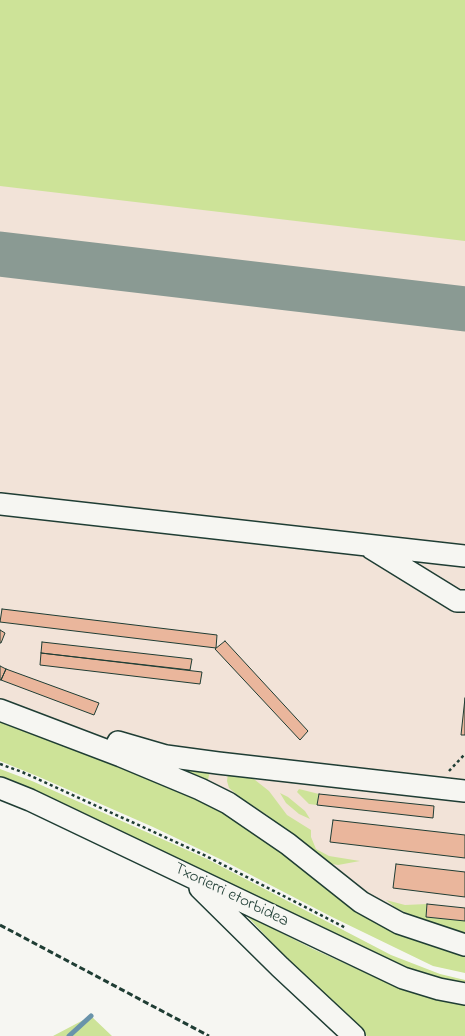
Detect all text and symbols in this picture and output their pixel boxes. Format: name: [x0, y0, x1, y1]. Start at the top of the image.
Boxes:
street label: Txorierri etorbidea: [170, 859, 292, 933]

